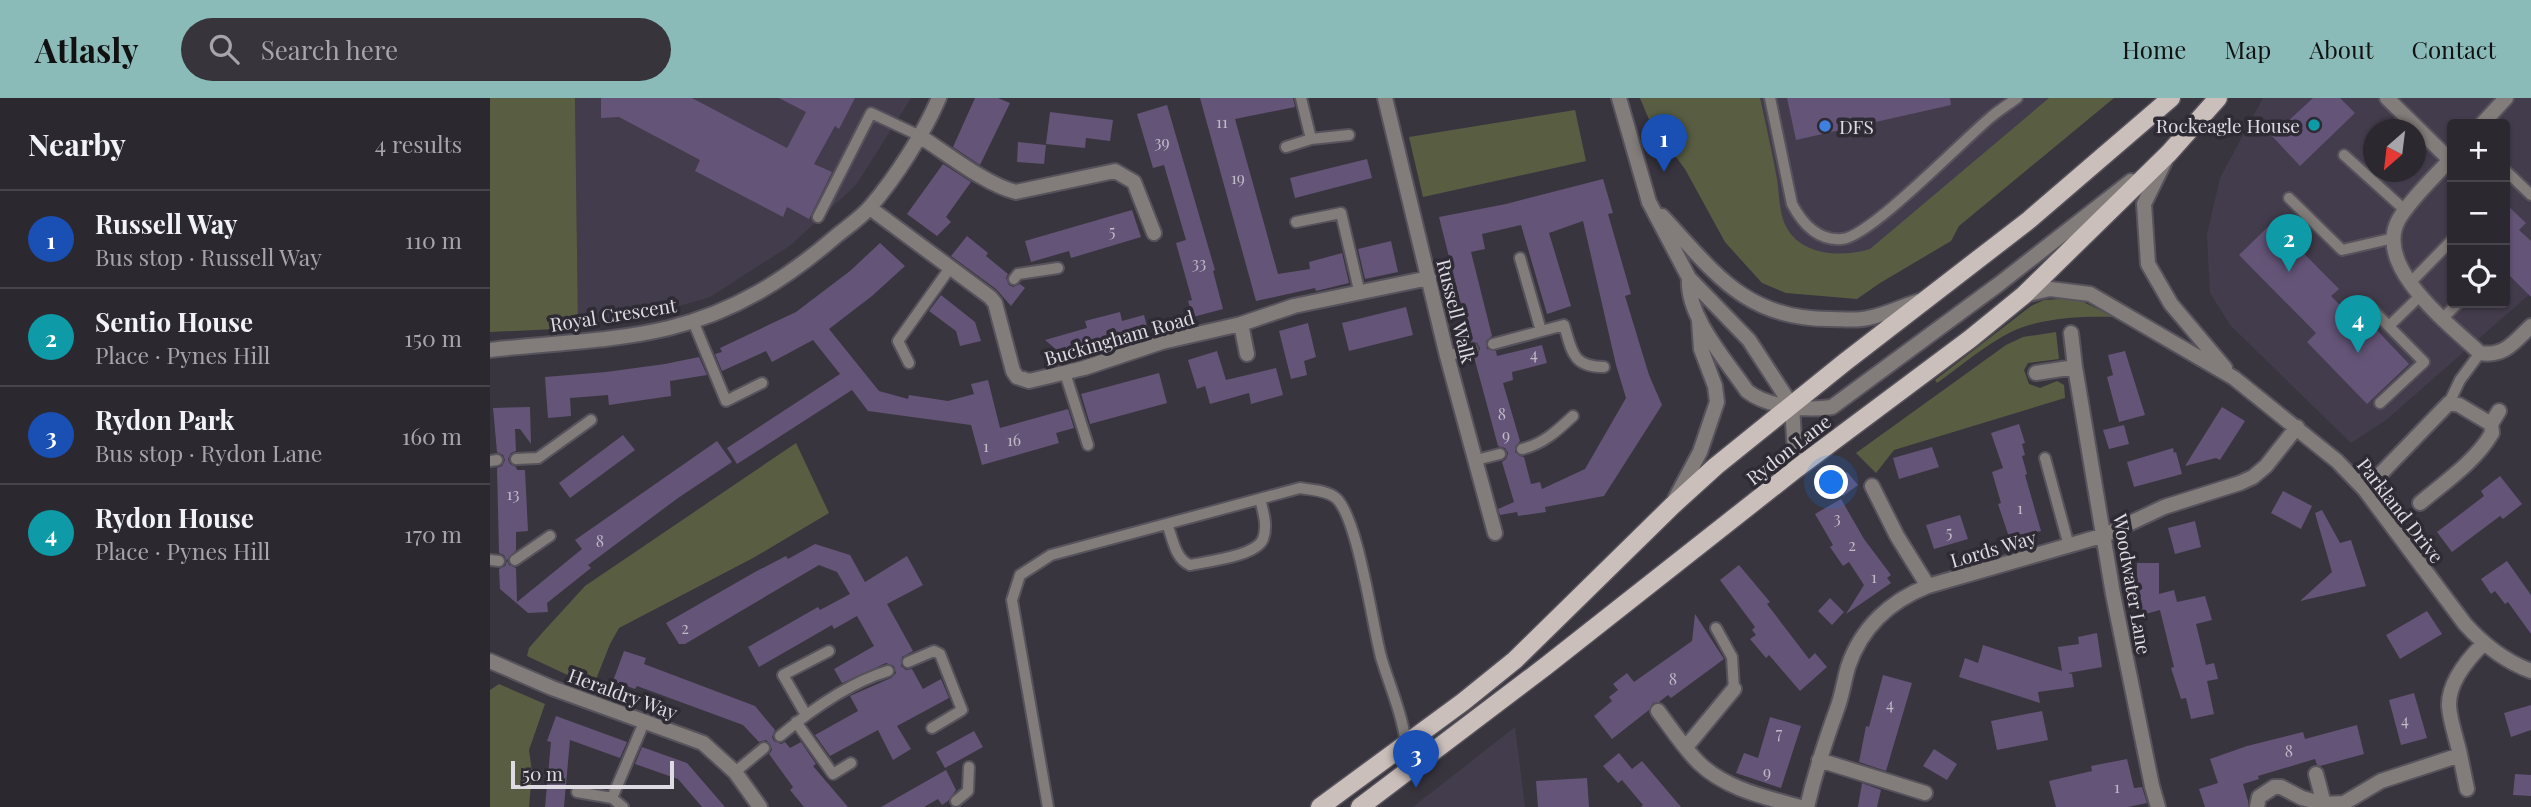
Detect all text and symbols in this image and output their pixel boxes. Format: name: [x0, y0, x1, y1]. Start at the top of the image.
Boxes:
search box: [181, 18, 671, 81]
text: Atlasly: [35, 27, 139, 71]
icon: search: [205, 30, 243, 68]
text: Search here: [261, 32, 398, 67]
text: Home: [2122, 33, 2186, 65]
text: Map: [2224, 33, 2271, 65]
text: About: [2309, 33, 2373, 65]
text: Contact: [2411, 33, 2496, 65]
house number: 11: [1216, 111, 1228, 132]
place label: Rockeagle House: [2156, 112, 2300, 138]
place label: DFS: [1839, 113, 1874, 139]
pin: 1: [1641, 114, 1687, 172]
marker: Rockeagle House: [2306, 117, 2322, 133]
marker: DFS: [1817, 118, 1833, 134]
north arrow: [2363, 119, 2426, 182]
map controls: [2447, 119, 2510, 308]
button: +: [2447, 119, 2510, 182]
text: Nearby: [28, 124, 126, 164]
text: 4 results: [375, 128, 462, 159]
house number: 39: [1154, 131, 1170, 152]
house number: 19: [1231, 167, 1245, 188]
button: −: [2447, 182, 2510, 245]
text: Russell Way: [95, 206, 237, 241]
pin: 2: [2266, 214, 2312, 272]
house number: 5: [1109, 220, 1115, 241]
text: 1: [47, 224, 55, 255]
text: 110 m: [405, 224, 462, 255]
text: Bus stop · Russell Way: [95, 241, 322, 272]
button: locate: [2447, 245, 2510, 308]
house number: 33: [1192, 252, 1206, 273]
street label: Russell Walk: [1432, 256, 1483, 366]
street label: Royal Crescent: [548, 291, 678, 337]
pin: 4: [2335, 295, 2381, 353]
street label: Buckingham Road: [1041, 303, 1197, 371]
text: Sentio House: [95, 304, 253, 339]
text: 2: [45, 322, 57, 353]
text: 150 m: [404, 322, 462, 353]
text: Place · Pynes Hill: [95, 339, 270, 370]
house number: 4: [1530, 343, 1538, 364]
text: Rydon Park: [95, 402, 235, 437]
house number: 8: [1498, 403, 1506, 424]
street label: Rydon Lane: [1740, 408, 1836, 490]
text: 3: [45, 420, 57, 451]
text: 160 m: [402, 420, 462, 451]
house number: 9: [1502, 424, 1510, 445]
house number: 16: [1007, 429, 1021, 450]
house number: 1: [983, 435, 989, 456]
text: Bus stop · Rydon Lane: [95, 437, 322, 468]
street label: Parkland Drive: [2352, 452, 2450, 568]
your location: [1814, 465, 1848, 499]
house number: 13: [507, 483, 519, 504]
house number: 1: [2017, 497, 2023, 518]
text: Rydon House: [95, 500, 254, 535]
house number: 3: [1833, 507, 1841, 528]
street label: Woodwater Lane: [2108, 511, 2158, 656]
text: 4: [45, 518, 57, 549]
text: 170 m: [404, 518, 462, 549]
house number: 5: [1946, 521, 1952, 542]
street label: Lords Way: [1947, 523, 2040, 573]
house number: 8: [596, 530, 604, 551]
house number: 2: [1848, 534, 1856, 555]
text: Place · Pynes Hill: [95, 535, 270, 566]
house number: 1: [1871, 566, 1877, 587]
house number: 2: [681, 617, 689, 638]
street label: Heraldry Way: [565, 661, 682, 725]
house number: 8: [1669, 668, 1677, 689]
house number: 4: [1886, 693, 1894, 714]
house number: 4: [2401, 709, 2409, 730]
house number: 7: [1776, 722, 1783, 743]
pin: 3: [1393, 730, 1439, 788]
house number: 8: [2285, 740, 2293, 761]
scale bar: [511, 758, 674, 790]
text: 50 m: [522, 760, 563, 786]
house number: 9: [1763, 761, 1771, 782]
house number: 1: [2114, 776, 2120, 797]

